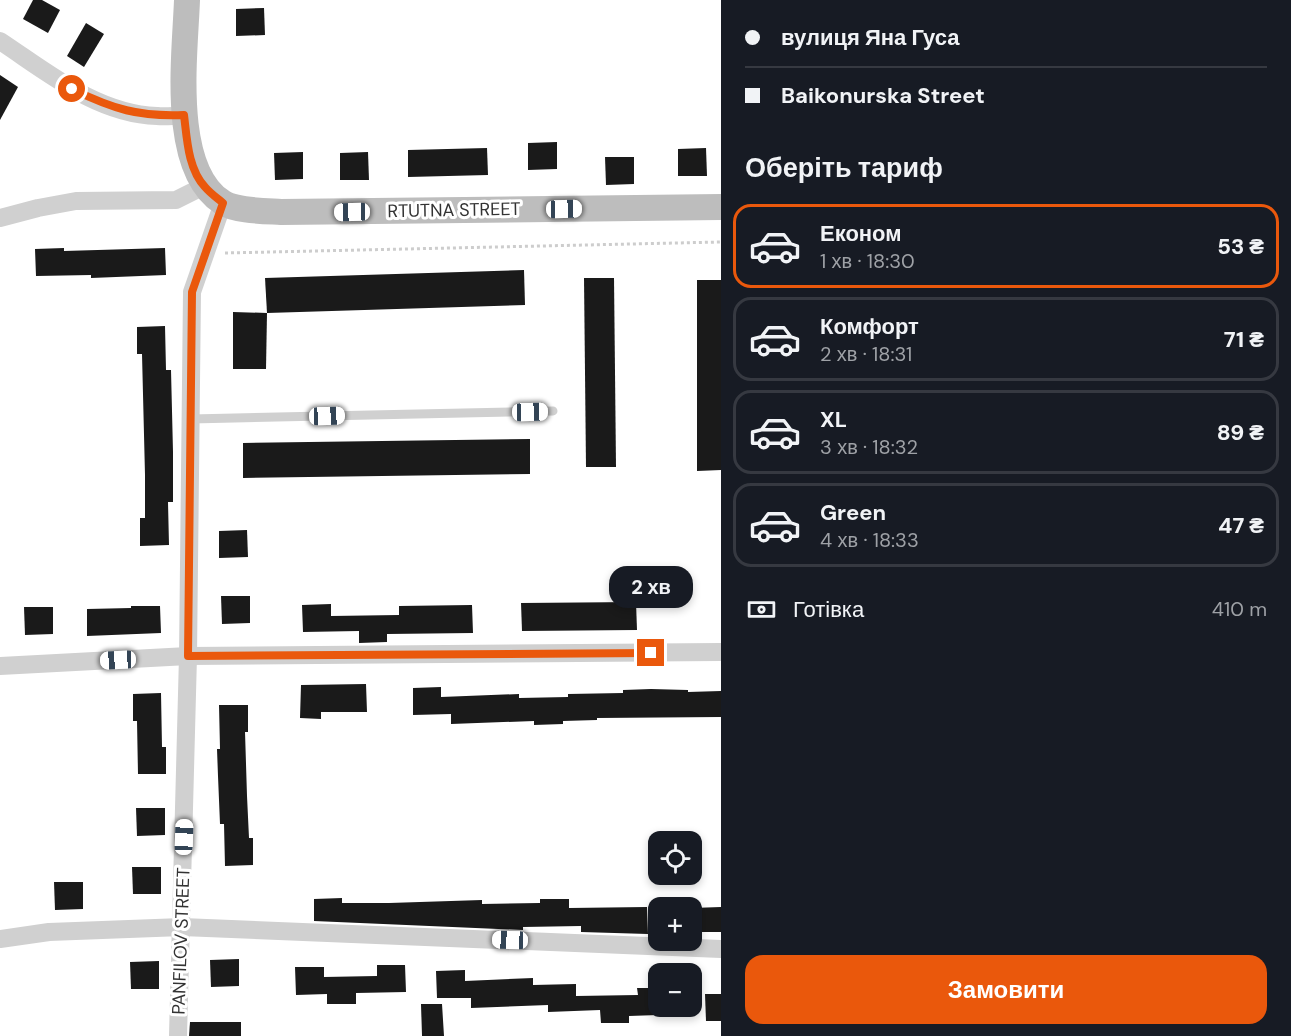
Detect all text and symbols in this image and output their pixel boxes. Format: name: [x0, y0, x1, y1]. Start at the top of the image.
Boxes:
text: вулиця Яна Гуса: [781, 23, 960, 52]
route start: [58, 75, 85, 102]
text: Baikonurska Street: [781, 81, 985, 110]
text: Оберіть тариф: [745, 150, 943, 185]
street label: RTUTNA STREET: [387, 197, 521, 223]
car: [546, 200, 582, 218]
car: [334, 203, 370, 221]
icon: car: [748, 219, 802, 273]
text: Економ: [820, 219, 902, 248]
text: 53 ₴: [1217, 232, 1264, 261]
text: 1 хв · 18:30: [820, 248, 915, 274]
icon: car: [748, 312, 802, 366]
text: Комфорт: [820, 312, 919, 341]
text: 71 ₴: [1224, 325, 1264, 354]
text: 2 хв · 18:31: [820, 341, 912, 367]
car: [512, 403, 548, 421]
icon: car: [748, 405, 802, 459]
text: XL: [820, 405, 847, 434]
car: [309, 406, 345, 426]
text: 89 ₴: [1217, 418, 1264, 447]
text: 3 хв · 18:32: [820, 434, 918, 460]
icon: car: [748, 498, 802, 552]
text: Green: [820, 498, 886, 527]
text: 47 ₴: [1218, 511, 1264, 540]
text: 4 хв · 18:33: [820, 527, 919, 553]
callout: 2 хв: [609, 566, 693, 608]
text: 2 хв: [631, 574, 671, 600]
icon: cash: [745, 593, 778, 626]
text: Готівка: [793, 595, 864, 624]
text: 410 m: [1212, 596, 1267, 622]
route end: [637, 639, 664, 666]
car: [100, 650, 136, 670]
car: [174, 819, 194, 855]
map controls: [648, 831, 702, 1017]
button: locate: [648, 831, 702, 885]
street label: PANFILOV STREET: [166, 867, 196, 1015]
button: +: [648, 897, 702, 951]
car: [492, 930, 528, 950]
button: Замовити: [745, 955, 1267, 1024]
button: −: [648, 963, 702, 1017]

